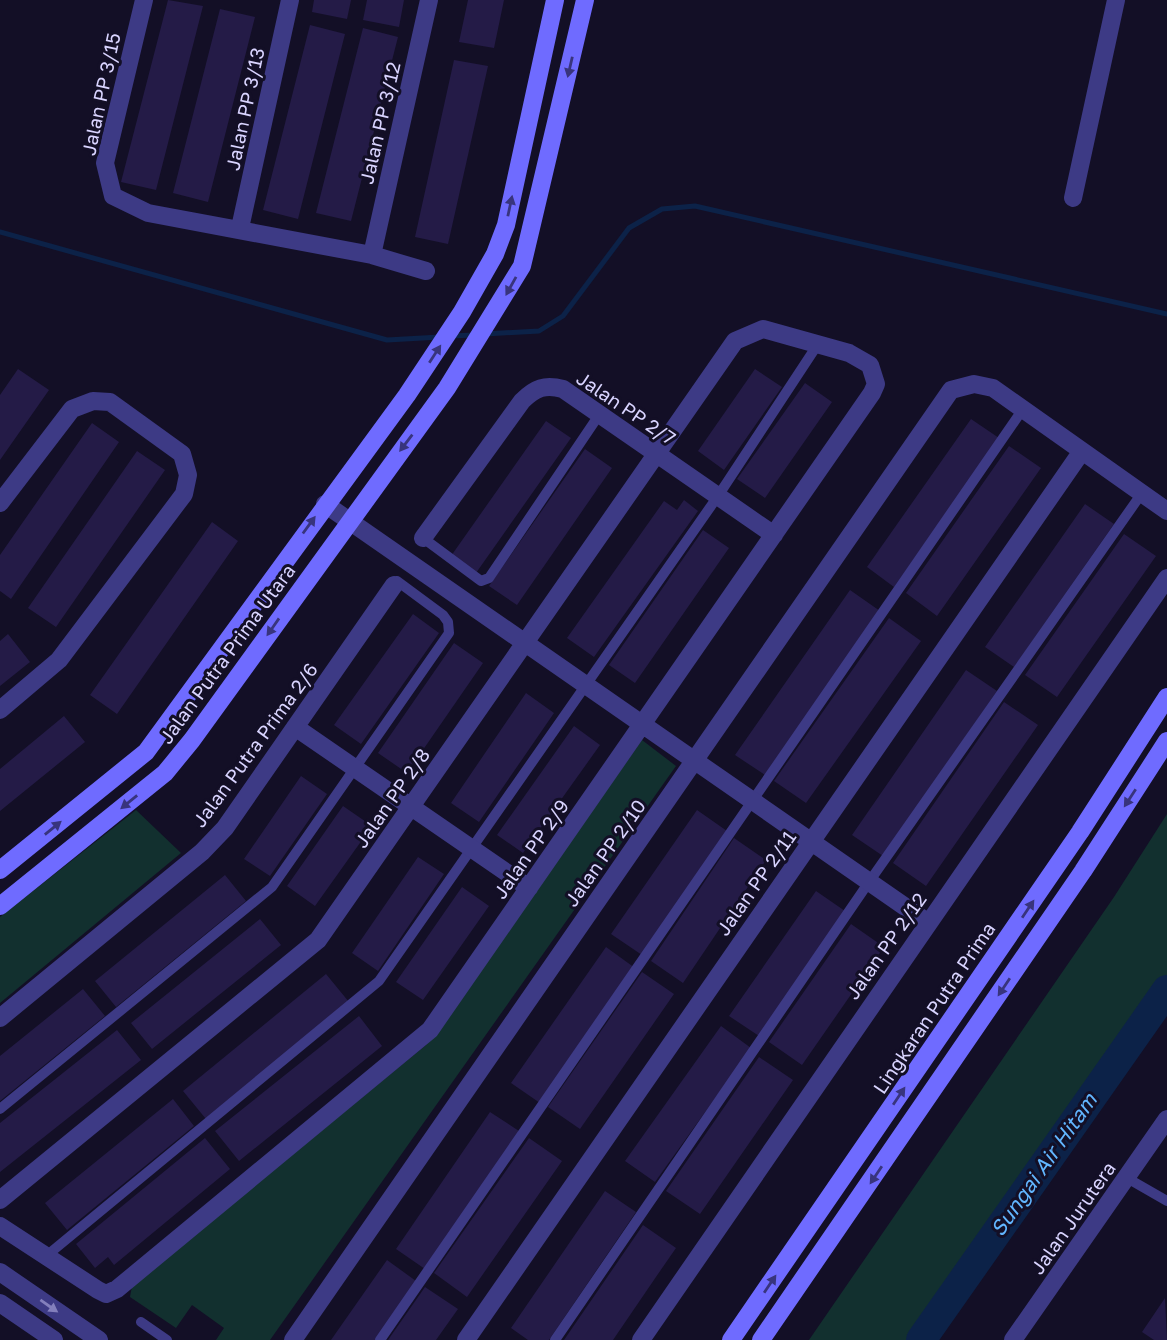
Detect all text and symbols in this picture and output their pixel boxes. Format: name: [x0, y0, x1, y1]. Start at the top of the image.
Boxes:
street label: Jalan PP 3/15: [76, 31, 125, 157]
street label: Jalan PP 3/13: [220, 45, 269, 172]
one-way arrow: [564, 56, 575, 78]
street label: Jalan PP 3/12: [354, 60, 405, 186]
one-way arrow: [504, 195, 515, 217]
one-way arrow: [505, 276, 517, 295]
one-way arrow: [428, 344, 441, 364]
street label: Jalan PP 2/7: [572, 366, 680, 449]
one-way arrow: [399, 433, 413, 452]
one-way arrow: [302, 516, 316, 534]
street label: Jalan Putra Prima Utara: [154, 559, 299, 748]
one-way arrow: [266, 618, 280, 636]
street label: Jalan Putra Prima 2/6: [187, 658, 322, 831]
street label: Jalan PP 2/8: [349, 744, 434, 852]
one-way arrow: [1123, 789, 1137, 807]
one-way arrow: [121, 794, 138, 809]
street label: Jalan PP 2/9: [488, 795, 573, 903]
street label: Jalan PP 2/10: [559, 795, 650, 911]
one-way arrow: [44, 820, 62, 835]
street label: Jalan PP 2/11: [711, 826, 800, 940]
street label: Jalan PP 2/12: [840, 888, 931, 1003]
one-way arrow: [1021, 899, 1034, 918]
street label: Lingkaran Putra Prima: [868, 918, 1000, 1098]
one-way arrow: [998, 978, 1011, 997]
one-way arrow: [892, 1087, 906, 1105]
water label: Sungai Air Hitam: [984, 1087, 1103, 1241]
street label: Jalan Jurutera: [1025, 1157, 1120, 1278]
one-way arrow: [870, 1166, 883, 1185]
one-way arrow: [763, 1275, 777, 1293]
one-way arrow: [40, 1299, 58, 1313]

